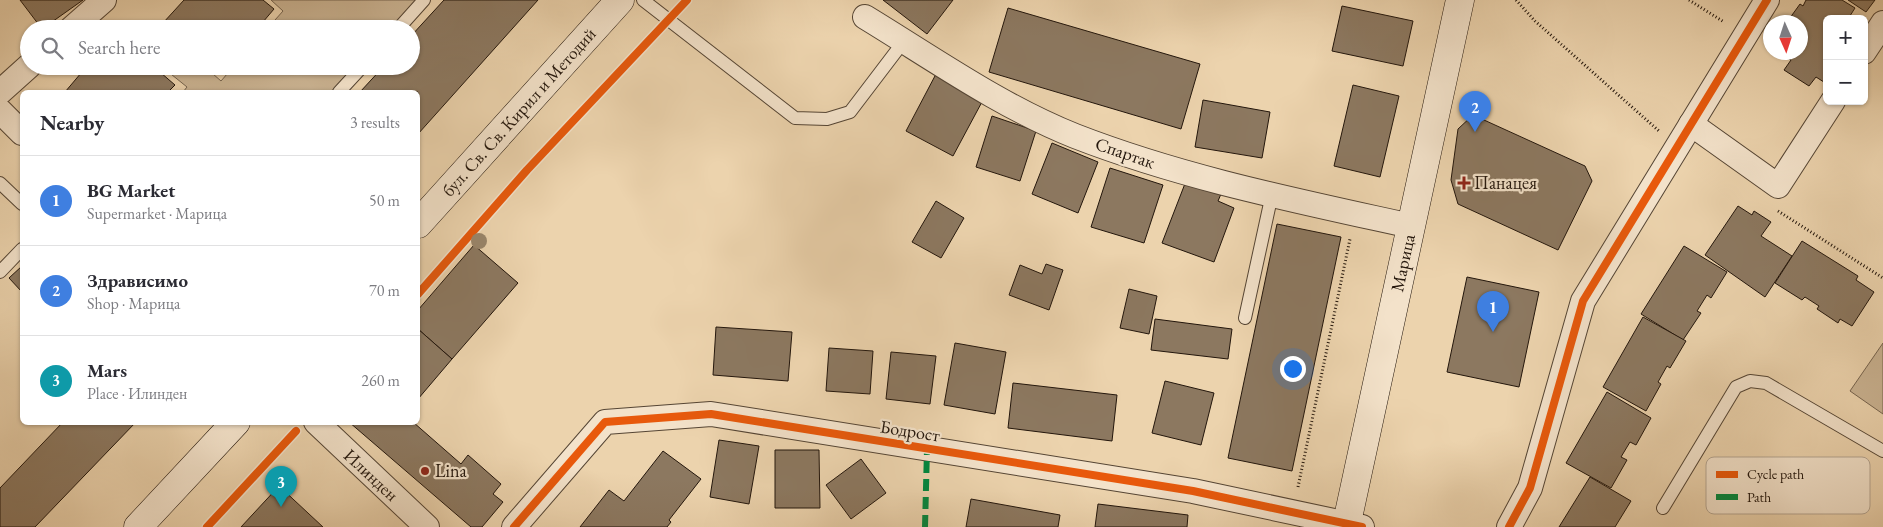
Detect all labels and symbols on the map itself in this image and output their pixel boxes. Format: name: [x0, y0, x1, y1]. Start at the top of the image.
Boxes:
north arrow: [1763, 15, 1808, 60]
street label: бул. Св. Св. Кирил и Методий: [437, 22, 601, 201]
pin: 2: [1459, 91, 1491, 132]
street label: Спартак: [1092, 132, 1158, 174]
place label: Панацея: [1474, 171, 1537, 194]
marker: Панацея: [1458, 177, 1470, 189]
street label: Марица: [1385, 231, 1420, 294]
pin: 1: [1477, 291, 1509, 332]
your location: [1280, 356, 1306, 382]
street label: Бодрост: [879, 414, 942, 447]
street label: Илинден: [339, 444, 404, 506]
legend: [1706, 457, 1870, 514]
place label: Lina: [435, 459, 467, 482]
marker: Lina: [419, 465, 431, 477]
text: Cycle path: [1747, 465, 1804, 483]
pin: 3: [265, 466, 297, 507]
text: Path: [1747, 488, 1771, 506]

